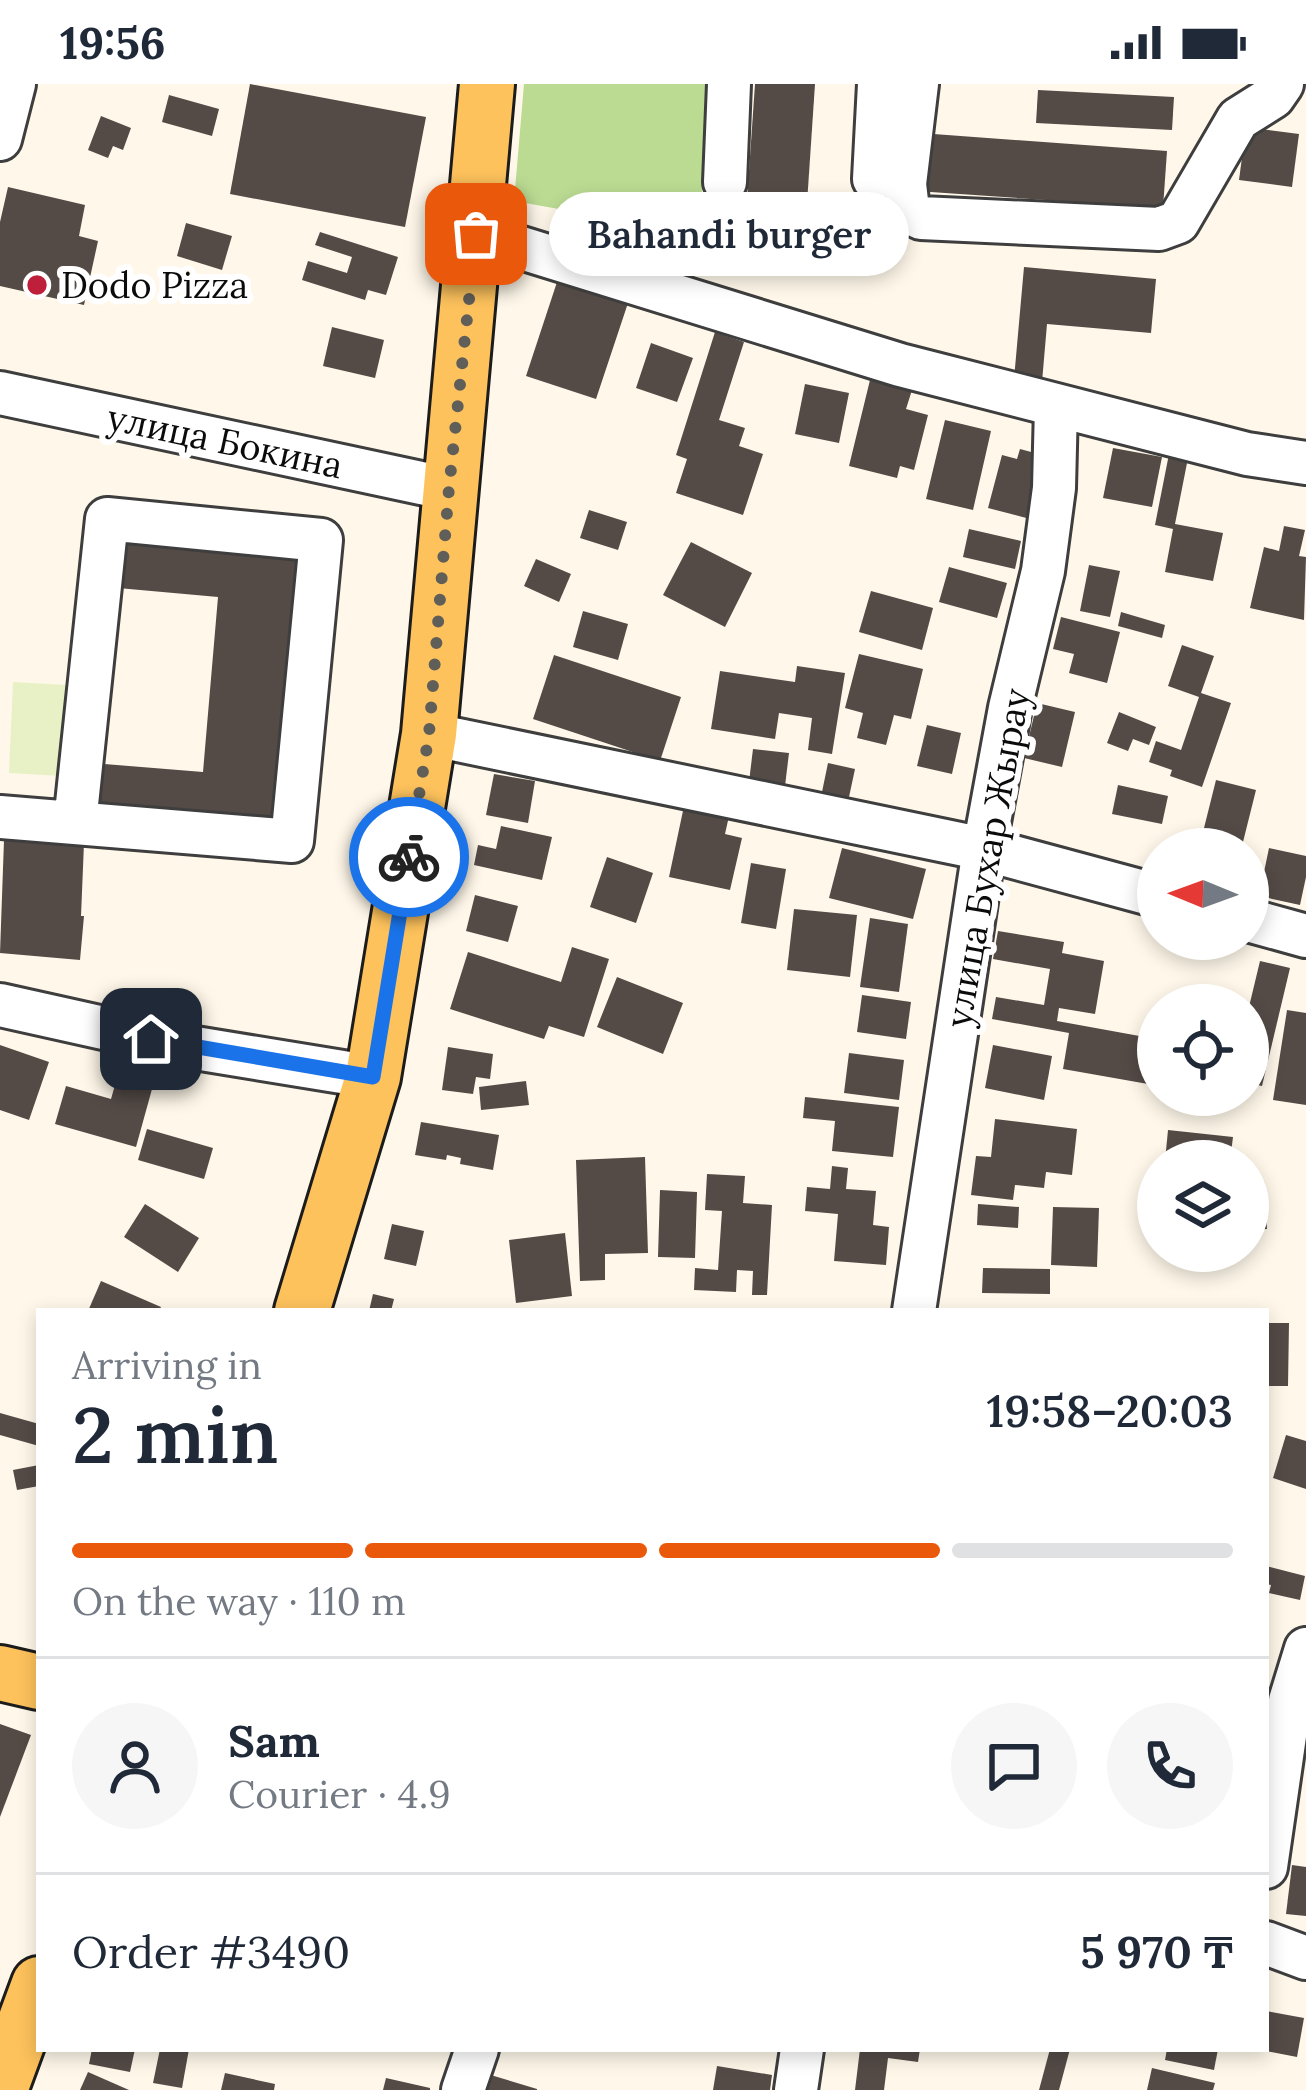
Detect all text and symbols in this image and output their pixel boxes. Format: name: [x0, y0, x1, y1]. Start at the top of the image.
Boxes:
text: 19:56: [60, 14, 166, 71]
pin: [425, 183, 527, 285]
callout: Bahandi burger: [548, 192, 908, 276]
icon: bag: [443, 201, 509, 267]
text: Bahandi burger: [587, 209, 871, 259]
place label: Dodo Pizza: [61, 262, 248, 308]
marker: Dodo Pizza: [24, 272, 50, 298]
street label: улица Бокина: [103, 394, 347, 488]
street label: улица Бухар Жырау: [935, 685, 1039, 1031]
courier: [349, 797, 469, 917]
icon: bike: [376, 824, 442, 890]
north arrow: [1137, 828, 1269, 960]
map controls: [1137, 828, 1269, 1272]
button: locate: [1137, 984, 1269, 1116]
pin: [100, 988, 202, 1090]
icon: home: [118, 1006, 184, 1072]
button: layers: [1137, 1140, 1269, 1272]
text: Arriving in: [72, 1340, 262, 1390]
text: 19:58–20:03: [987, 1382, 1233, 1439]
text: 2 min: [72, 1385, 279, 1484]
text: On the way · 110 m: [72, 1576, 406, 1626]
button: person: [72, 1703, 198, 1829]
button: chat: [951, 1703, 1077, 1829]
button: phone: [1107, 1703, 1233, 1829]
text: Sam: [228, 1712, 320, 1769]
text: Courier · 4.9: [228, 1769, 451, 1819]
text: Order #3490: [72, 1923, 350, 1980]
text: 5 970 ₸: [1080, 1923, 1233, 1980]

